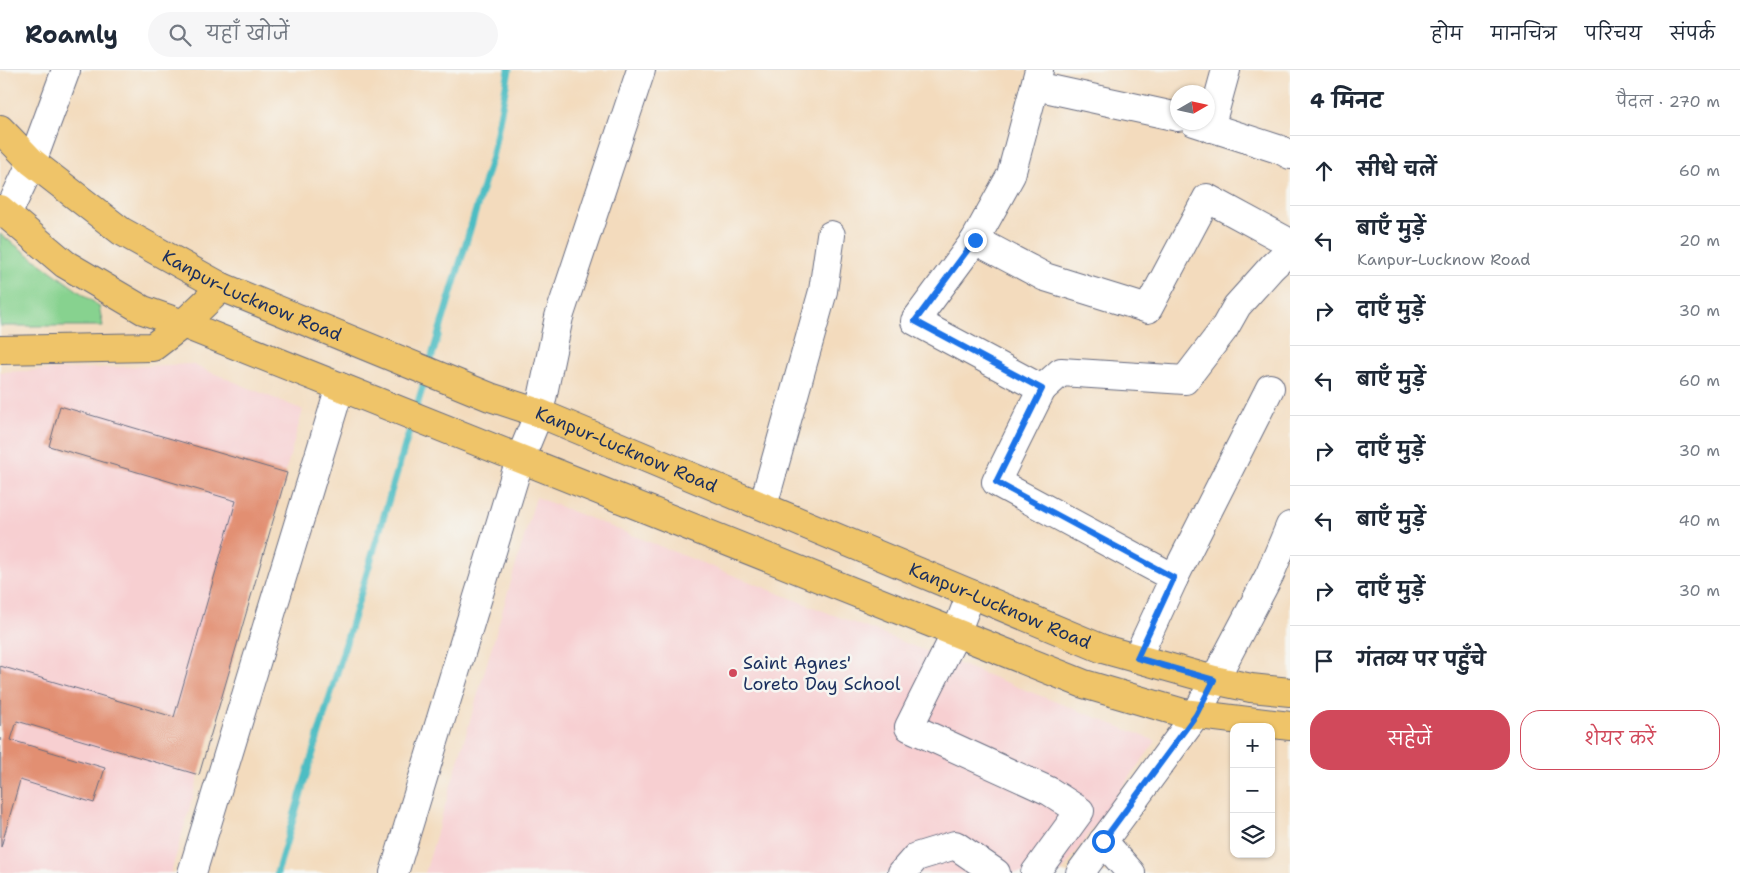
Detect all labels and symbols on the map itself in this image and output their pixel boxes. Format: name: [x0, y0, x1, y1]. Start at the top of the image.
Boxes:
north arrow: [1170, 85, 1215, 130]
route end: [964, 229, 987, 252]
street label: Kanpur-Lucknow Road: [158, 244, 345, 347]
street label: Kanpur-Lucknow Road: [532, 401, 721, 498]
street label: Kanpur-Lucknow Road: [905, 557, 1095, 655]
place label: Saint Agnes' Loreto Day School: [743, 651, 901, 696]
marker: Saint Agnes' Loreto Day School: [727, 667, 739, 679]
route start: [1092, 830, 1115, 853]

